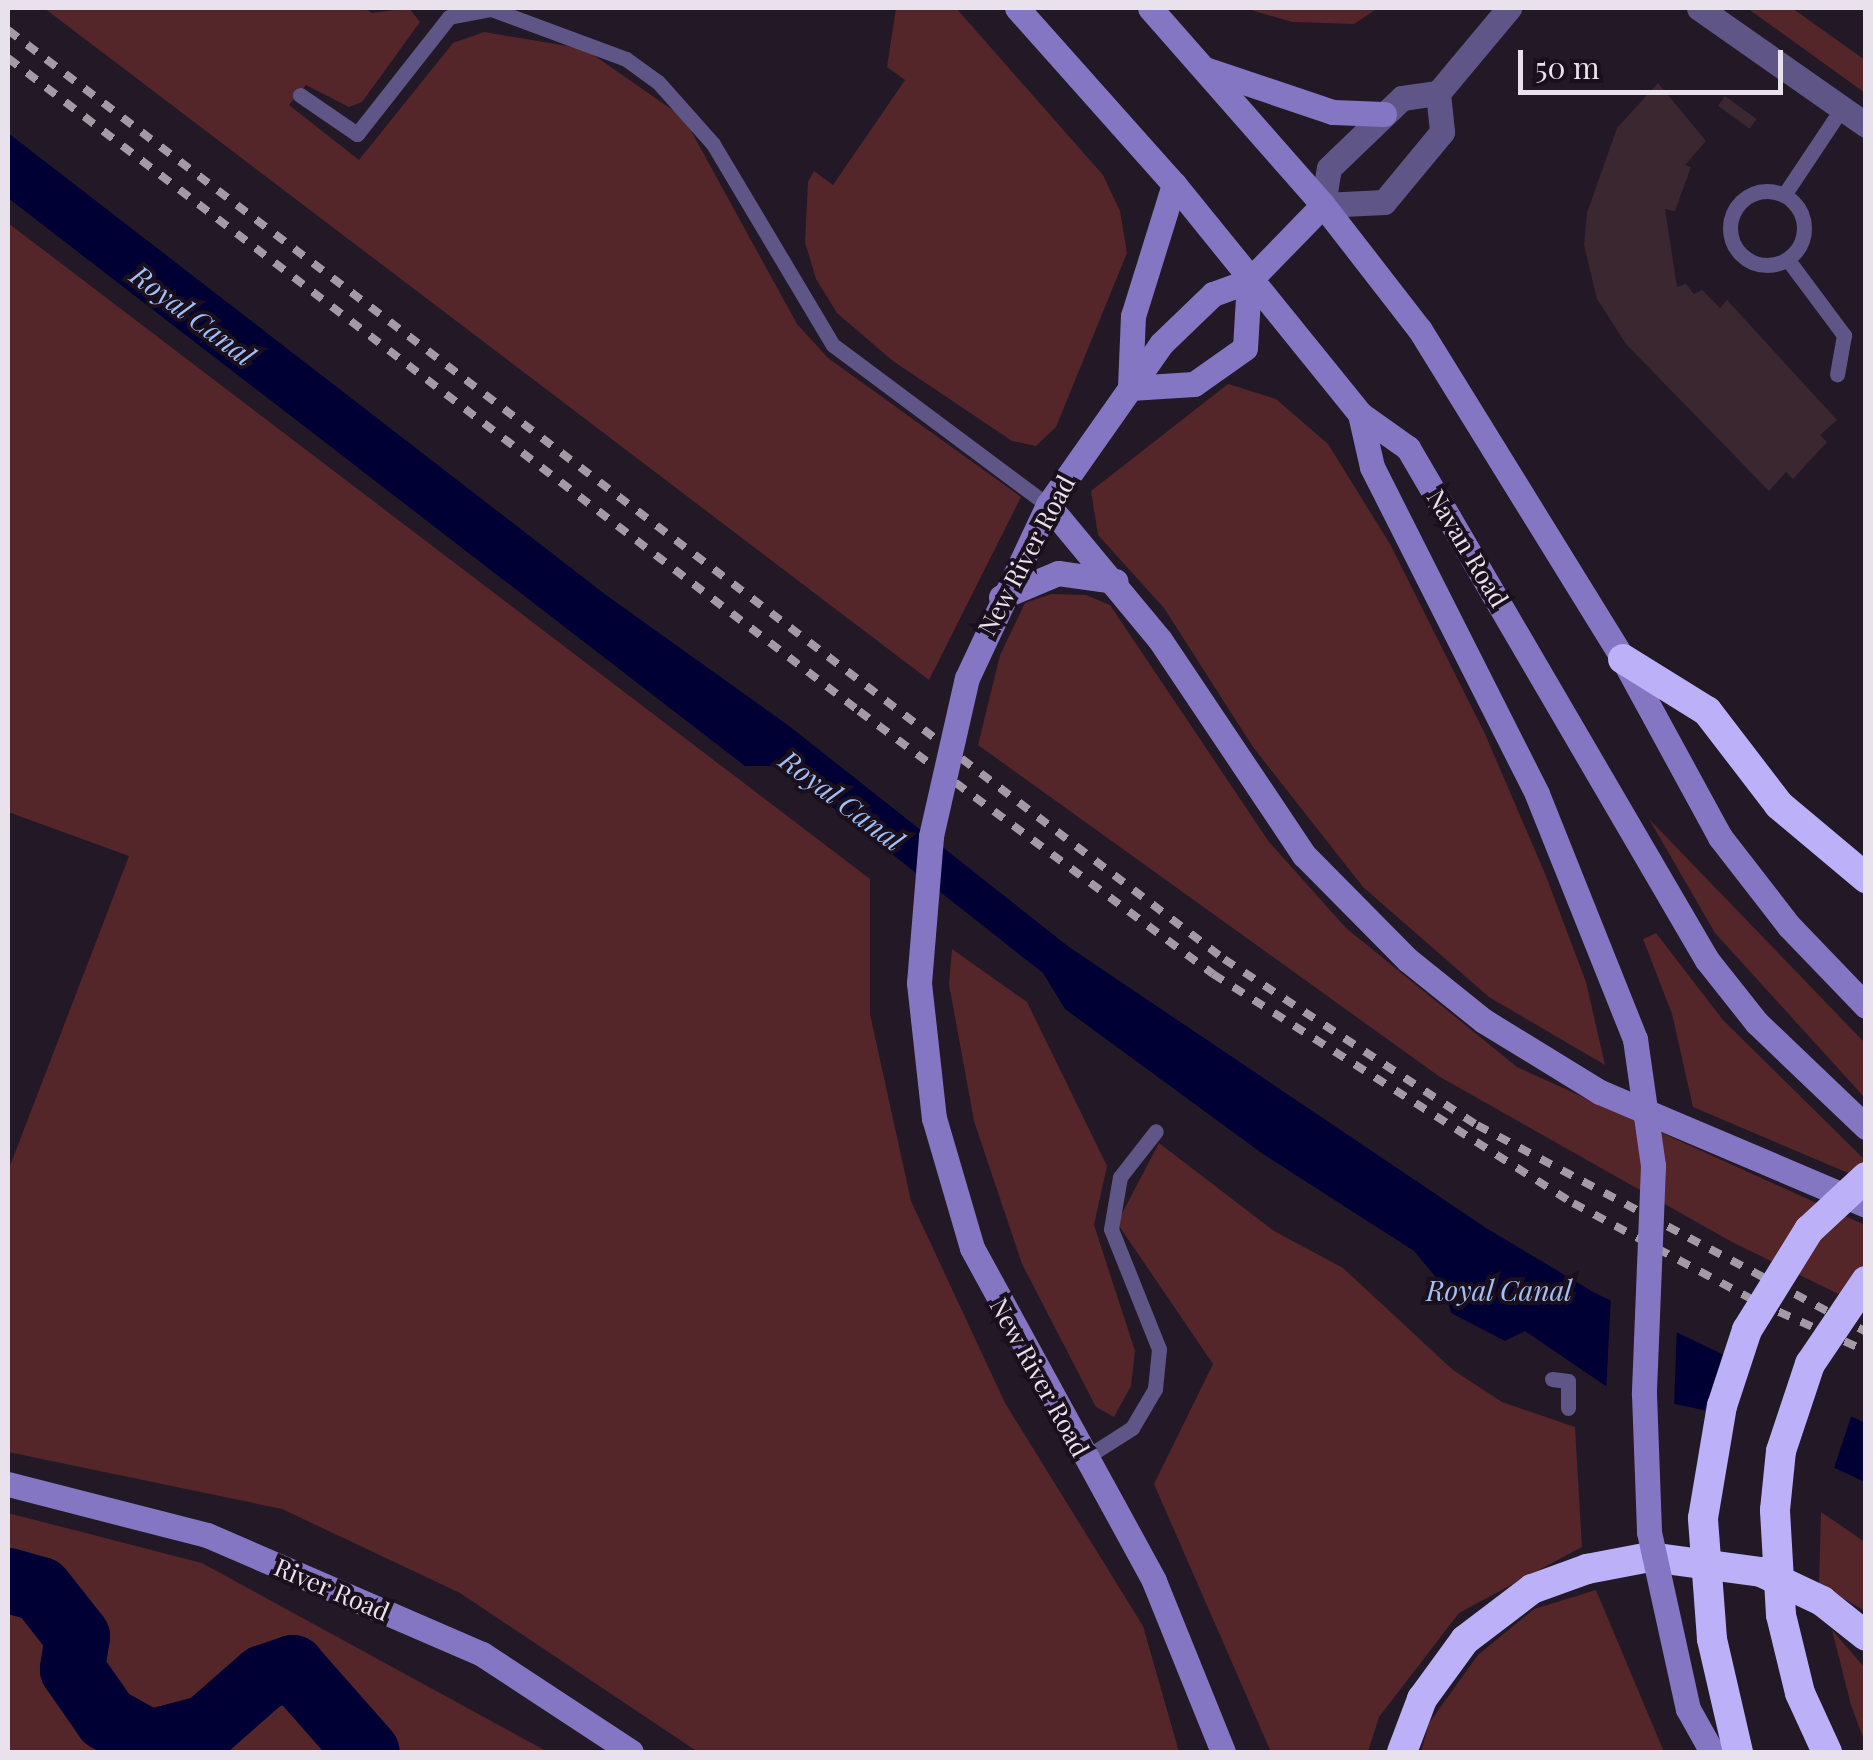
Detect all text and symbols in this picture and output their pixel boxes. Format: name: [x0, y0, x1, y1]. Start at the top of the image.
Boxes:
scale bar: [1523, 30, 1788, 92]
text: 50 m: [1535, 47, 1600, 87]
water label: Royal Canal: [124, 257, 262, 373]
street label: New River Road: [971, 470, 1081, 640]
street label: Navan Road: [1421, 484, 1515, 612]
water label: Royal Canal: [773, 742, 911, 858]
water label: Royal Canal: [1425, 1273, 1573, 1307]
street label: New River Road: [984, 1292, 1096, 1462]
street label: River Road: [270, 1551, 394, 1627]

